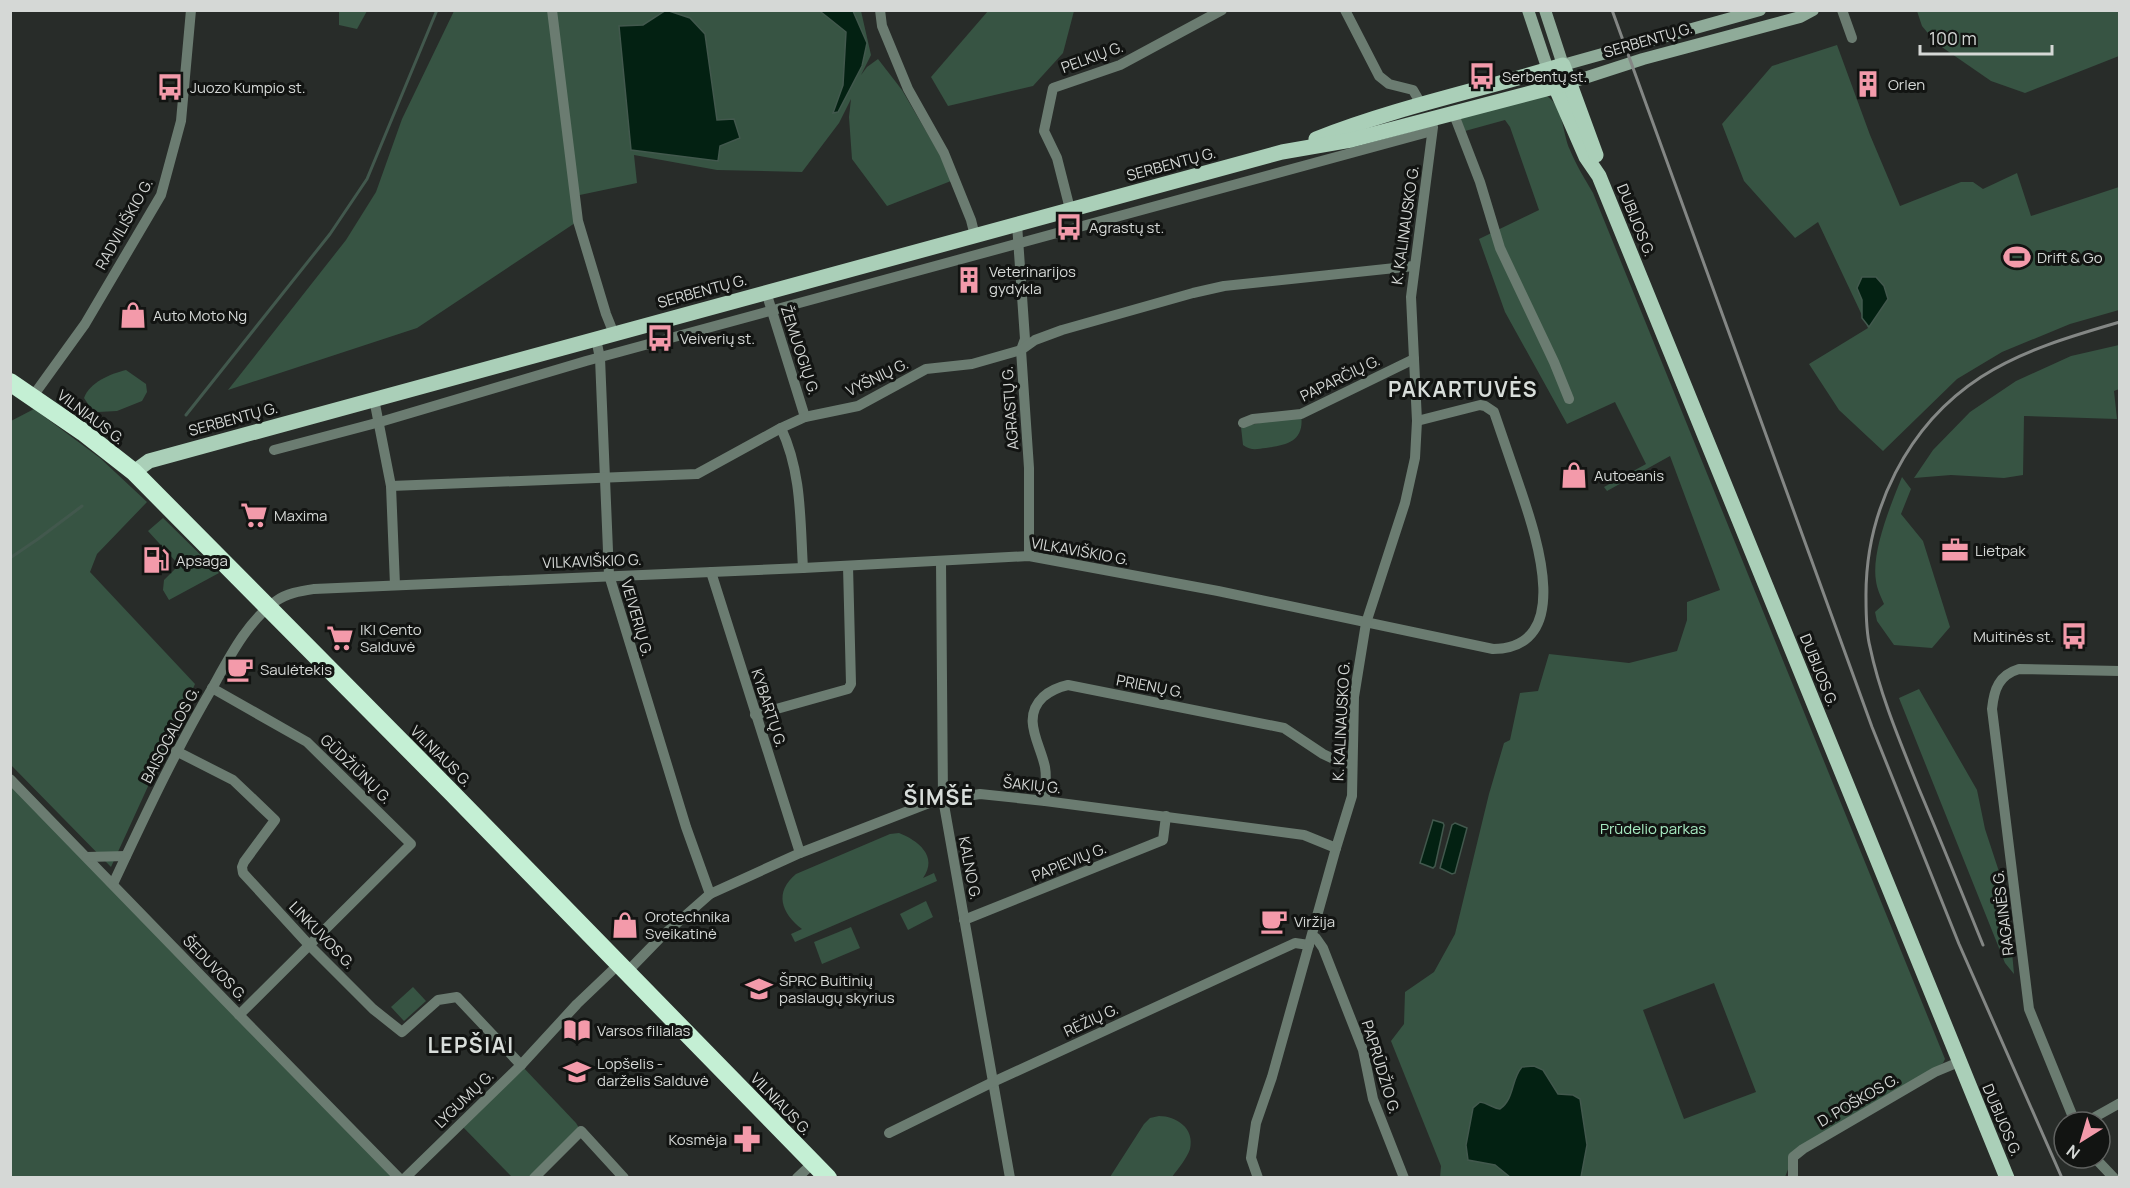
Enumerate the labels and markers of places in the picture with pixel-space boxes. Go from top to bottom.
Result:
bus stop icon: Serbentų st. [1467,61,1497,91]
place label: Serbentų st. [1502,66,1587,87]
building icon: Orlen [1853,69,1883,99]
bus stop icon: Juozo Kumpio st. [155,72,185,102]
place label: Orlen [1888,74,1925,95]
place label: Juozo Kumpio st. [190,77,306,98]
bus stop icon: Agrastų st. [1054,212,1084,242]
place label: Agrastų st. [1089,217,1164,238]
sports icon: Drift & Go [2002,242,2032,272]
place label: Drift & Go [2037,247,2103,268]
place label: Veterinarijos gydykla [989,261,1076,299]
building icon: Veterinarijos gydykla [954,265,984,295]
shop icon: Auto Moto Ng [118,300,148,330]
place label: Auto Moto Ng [153,305,247,326]
bus stop icon: Veiverių st. [645,323,675,353]
place label: Veiverių st. [680,328,755,349]
shop icon: Autoeanis [1559,460,1589,490]
place label: Autoeanis [1594,465,1664,486]
supermarket icon: Maxima [239,500,269,530]
place label: Maxima [274,505,327,526]
office icon: Lietpak [1940,535,1970,565]
place label: Lietpak [1975,540,2026,561]
fuel station icon: Apsaga [141,545,171,575]
place label: Apsaga [176,550,228,571]
place label: IKI Cento Salduvė [360,619,422,657]
bus stop icon: Muitinės st. [2059,621,2089,651]
supermarket icon: IKI Cento Salduvė [325,623,355,653]
place label: Muitinės st. [1973,626,2054,647]
cafe icon: Saulėtekis [225,654,255,684]
place label: Saulėtekis [260,659,332,680]
place label: Orotechnika Sveikatinė [645,906,730,944]
cafe icon: Viržija [1259,906,1289,936]
shop icon: Orotechnika Sveikatinė [610,910,640,940]
place label: Viržija [1294,911,1335,932]
place label: ŠPRC Buitinių paslaugų skyrius [779,970,895,1008]
school or university icon: ŠPRC Buitinių paslaugų skyrius [744,974,774,1004]
library icon: Varsos filialas [562,1015,592,1045]
place label: Varsos filialas [597,1020,691,1041]
place label: Lopšelis - darželis Salduvė [597,1053,709,1091]
school or university icon: Lopšelis - darželis Salduvė [562,1057,592,1087]
pharmacy icon: Kosmėja [732,1124,762,1154]
place label: Kosmėja [668,1129,727,1150]

